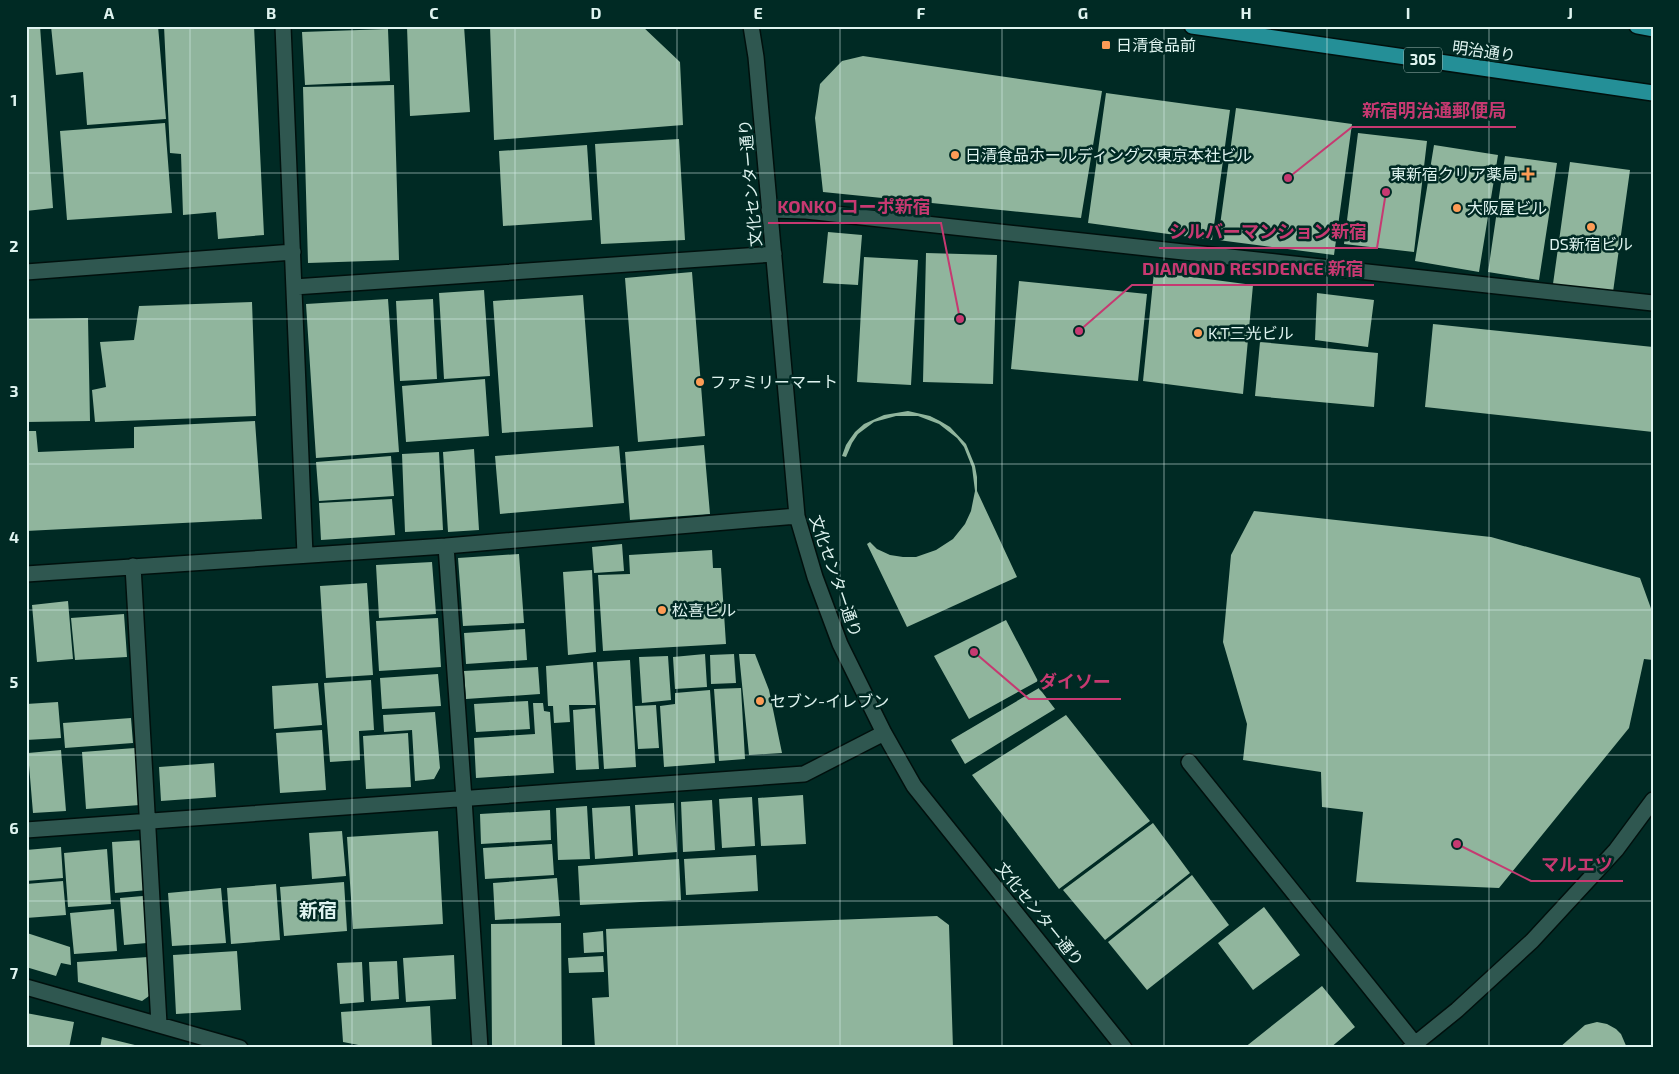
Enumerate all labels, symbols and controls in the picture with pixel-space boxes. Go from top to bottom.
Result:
text: A [104,3,115,22]
text: B [266,3,276,22]
text: C [429,3,439,22]
text: D [591,3,602,22]
text: E [753,3,763,22]
text: F [917,3,926,22]
text: G [1078,3,1088,22]
text: H [1240,3,1252,22]
text: I [1406,3,1410,22]
text: J [1567,3,1573,22]
place label: 日清食品前 [1116,35,1196,54]
street label: 明治通り [1451,37,1517,64]
marker: 日清食品前 [1100,39,1112,51]
road number: 305 [1404,48,1442,72]
text: 1 [11,90,17,109]
callout: 新宿明治通郵便局 [1352,94,1516,127]
text: 新宿明治通郵便局 [1362,99,1506,121]
street label: 文化センター通り [734,118,765,248]
place label: 日清食品ホールディングス東京本社ビル [965,145,1252,164]
marker: 日清食品ホールディングス東京本社ビル [949,149,961,161]
place label: 東新宿クリア薬局 [1390,164,1518,183]
marker: 東新宿クリア薬局 [1522,168,1534,180]
callout: KONKO コーポ新宿 [768,190,941,223]
text: KONKO コーポ新宿 [777,195,931,217]
place label: 大阪屋ビル [1467,198,1547,217]
marker: 大阪屋ビル [1451,202,1463,214]
callout: シルバーマンション新宿 [1159,215,1377,248]
text: シルバーマンション新宿 [1169,220,1367,242]
marker: DS新宿ビル [1585,221,1597,233]
place label: DS新宿ビル [1549,234,1633,253]
text: 2 [9,236,19,255]
callout: DIAMOND RESIDENCE 新宿 [1132,252,1374,285]
text: DIAMOND RESIDENCE 新宿 [1142,257,1364,279]
place label: K.T三光ビル [1208,323,1294,342]
marker: K.T三光ビル [1192,327,1204,339]
place label: ファミリーマート [710,372,838,391]
marker: ファミリーマート [694,376,706,388]
text: 3 [9,381,19,400]
street label: 文化センター通り [807,512,866,639]
text: 4 [9,527,19,546]
place label: 松喜ビル [672,600,736,619]
marker: 松喜ビル [656,604,668,616]
callout: ダイソー [1029,666,1121,699]
text: ダイソー [1039,670,1111,692]
text: 5 [10,672,19,691]
place label: セブン-イレブン [770,691,889,710]
marker: セブン-イレブン [754,695,766,707]
text: 6 [9,818,19,837]
callout: マルエツ [1531,848,1623,881]
text: マルエツ [1541,853,1613,875]
street label: 文化センター通り [993,858,1088,969]
district label: 新宿 [299,898,337,921]
text: 7 [10,963,19,982]

